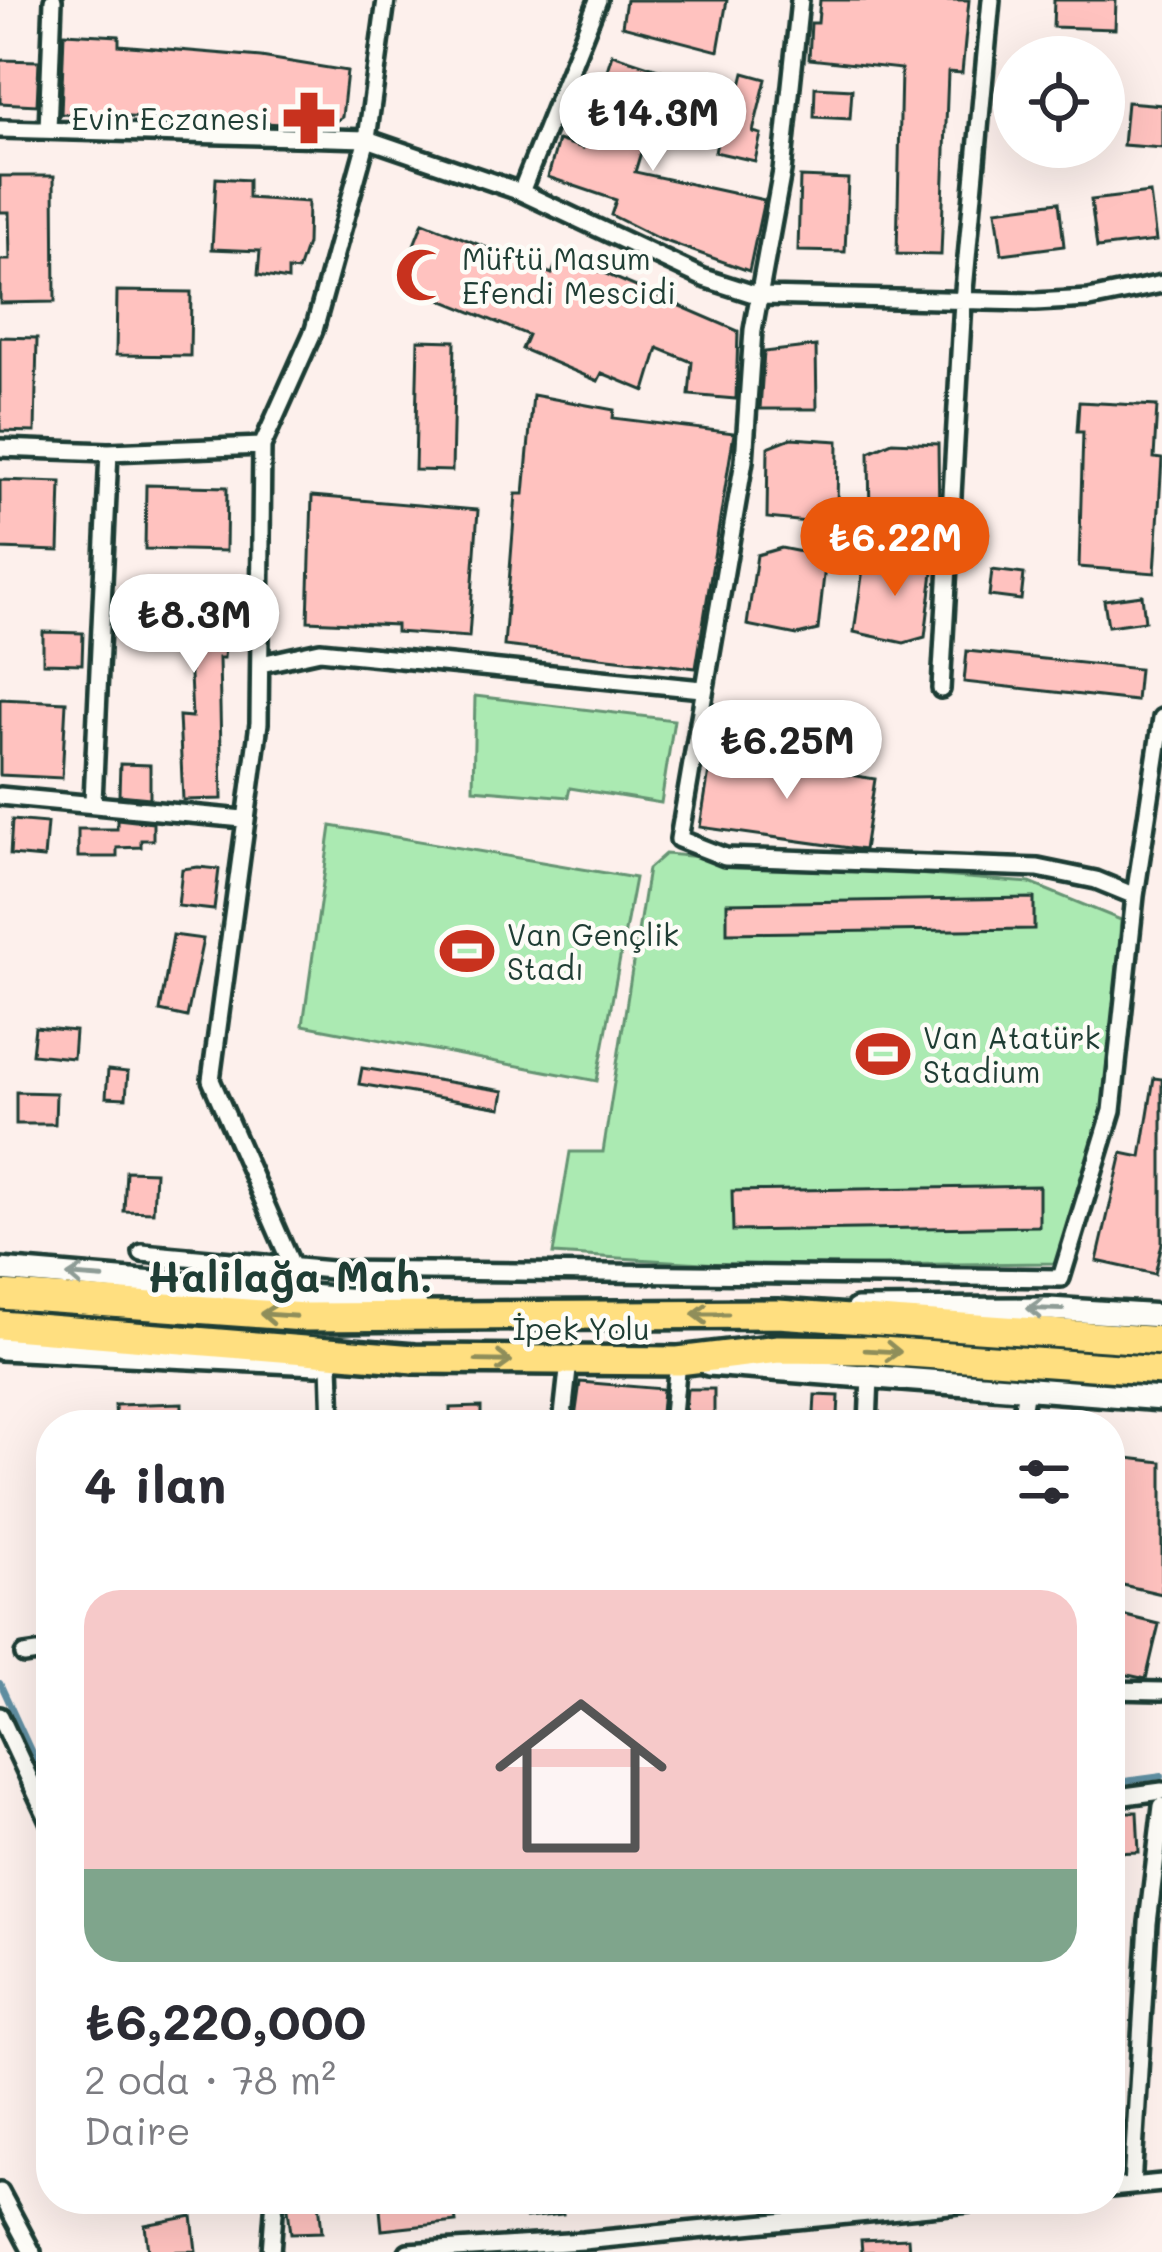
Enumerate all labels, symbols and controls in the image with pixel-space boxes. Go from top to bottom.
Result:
map controls [993,36,1125,168]
button: locate [993,36,1125,168]
pin: ₺14.3M [555,72,751,174]
text: ₺14.3M [586,85,720,136]
pharmacy icon: Evin Eczanesi [280,89,338,147]
place label: Evin Eczanesi [71,98,269,138]
place label: Müftü Masum Efendi Mescidi [462,238,676,312]
mosque icon: Müftü Masum Efendi Mescidi [393,246,451,304]
pin: ₺6.22M [797,497,993,599]
text: ₺6.22M [827,510,963,561]
pin: ₺8.3M [110,574,278,676]
text: ₺8.3M [136,587,252,638]
pin: ₺6.25M [689,700,885,802]
text: ₺6.25M [719,713,855,764]
place label: Van Gençlik Stadı [507,914,679,988]
sports icon: Van Gençlik Stadı [438,922,496,980]
place label: Van Atatürk Stadium [923,1017,1100,1091]
sports icon: Van Atatürk Stadium [854,1025,912,1083]
district label: Halilağa Mah. [147,1248,433,1303]
one-way arrow [66,1265,105,1288]
one-way arrow [1026,1297,1065,1320]
one-way arrow [259,1303,298,1326]
one-way arrow [691,1303,730,1325]
street label: İpek Yolu [512,1308,650,1348]
one-way arrow [863,1340,902,1363]
one-way arrow [474,1349,513,1372]
text: 4 ilan [84,1449,226,1516]
icon: filters [1011,1449,1077,1515]
icon: home [473,1668,689,1884]
text: ₺6,220,000 [84,1986,366,2053]
text: 2 oda · 78 m² [84,2053,336,2104]
text: Daire [84,2104,191,2155]

